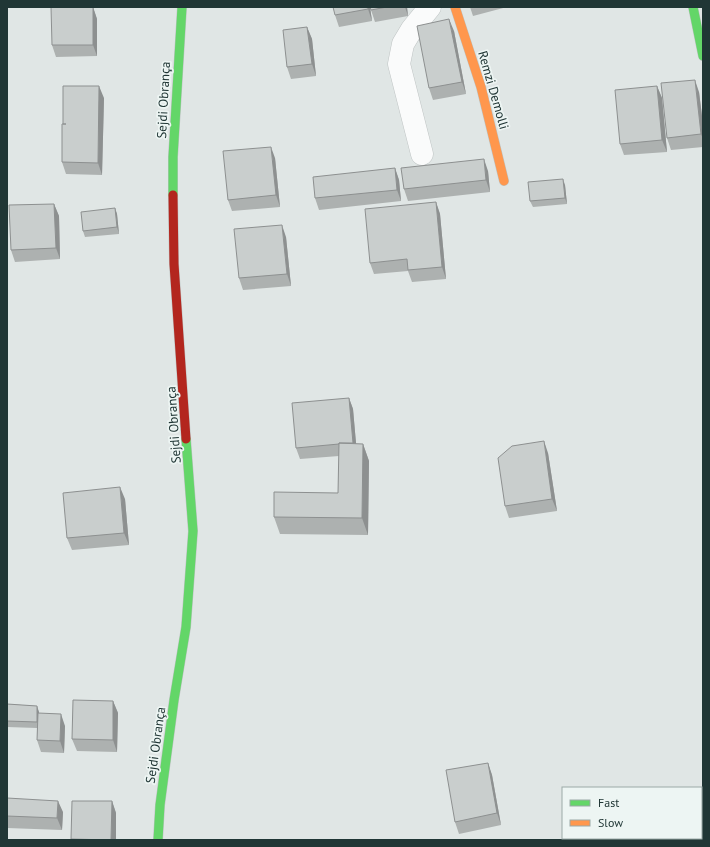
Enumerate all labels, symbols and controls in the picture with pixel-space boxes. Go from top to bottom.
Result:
street label: Remzi Demolli [474,49,513,131]
street label: Sejdi Obrança [153,61,174,139]
street label: Sejdi Obrança [162,386,185,464]
street label: Sejdi Obrança [142,706,169,784]
legend [562,787,702,839]
text: Fast [598,795,619,810]
text: Slow [598,815,623,830]

